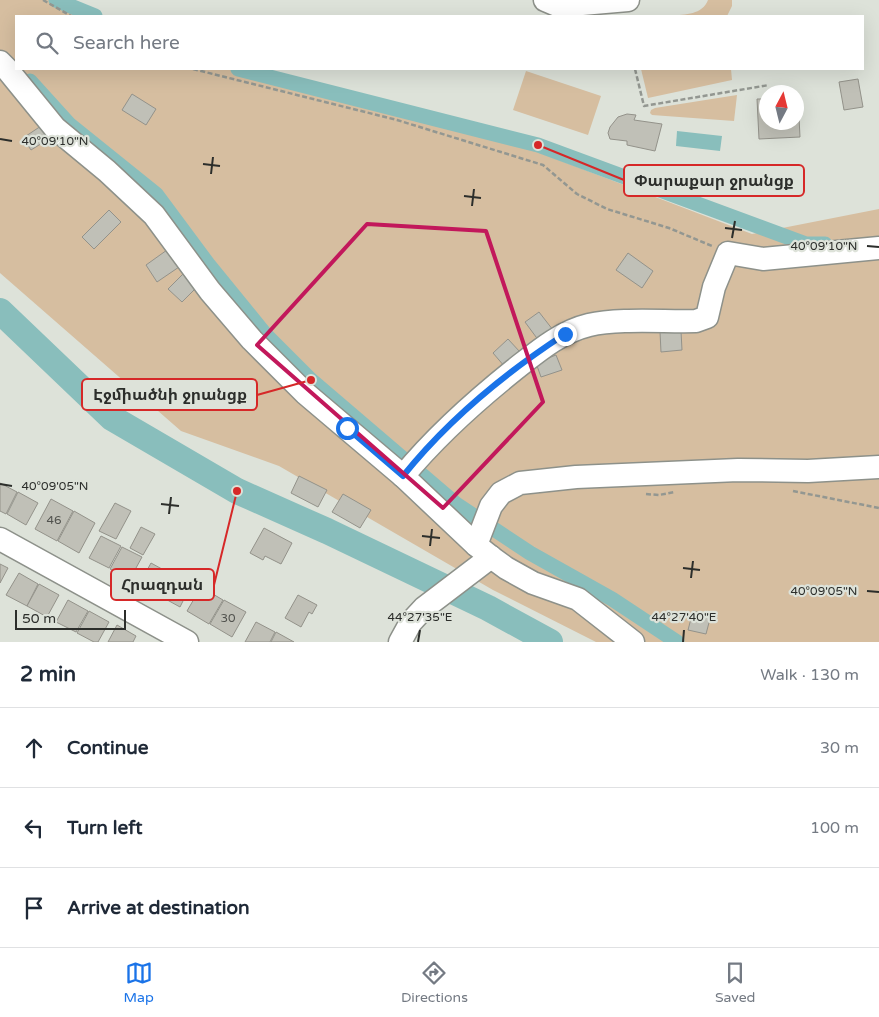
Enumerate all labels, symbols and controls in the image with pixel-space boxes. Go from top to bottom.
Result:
search box [15,15,864,70]
icon: search [33,29,61,57]
text: Search here [73,32,180,54]
north arrow [759,85,804,130]
text: 40°09'10"N [22,134,89,148]
callout: Փարաքար ջրանցք [624,165,804,196]
text: Փարաքար ջրանցք [634,171,794,191]
text: 40°09'10"N [791,239,858,253]
route end [554,323,577,346]
callout: Էջմիածնի ջրանցք [82,379,257,410]
text: Էջմիածնի ջրանցք [93,385,247,405]
route start [336,417,359,440]
text: 40°09'05"N [22,479,89,493]
house number: 46 [46,513,62,527]
callout: Հրազդան [111,569,214,600]
text: Հրազդան [121,575,203,595]
text: 40°09'05"N [791,584,858,598]
scale bar [15,607,126,630]
text: 50 m [22,610,56,627]
text: 44°27'35"E [387,610,453,624]
text: 44°27'40"E [651,610,717,624]
house number: 30 [220,611,236,625]
text: 2 min [20,662,76,687]
text: Walk · 130 m [760,665,859,685]
icon: ahead [20,734,48,762]
text: Continue [67,737,149,759]
text: 30 m [820,738,859,758]
icon: left [20,814,48,842]
text: Turn left [67,817,143,839]
text: 100 m [810,818,859,838]
icon: arrive [20,894,48,922]
text: Arrive at destination [67,897,250,919]
tab: Map [124,959,154,1006]
tab: Directions [401,959,468,1006]
tab: Saved [715,959,755,1006]

